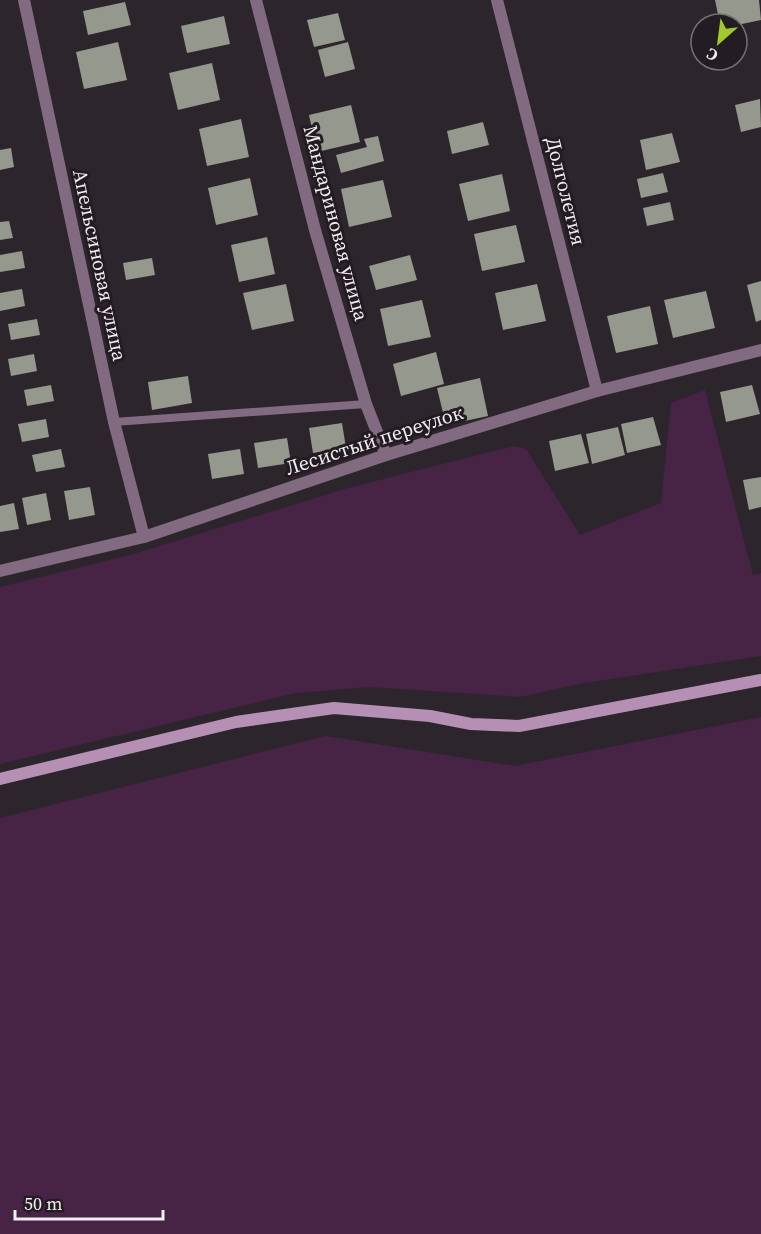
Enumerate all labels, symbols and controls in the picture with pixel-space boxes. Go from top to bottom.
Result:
north arrow [689,12,749,72]
text: С [702,43,722,67]
street label: Мандариновая улица [296,122,376,325]
street label: Долголетия [539,134,593,248]
street label: Апельсиновая улица [66,167,134,364]
street label: Лесистый переулок [281,398,467,482]
scale bar [15,1183,164,1221]
text: 50 m [24,1191,62,1216]

